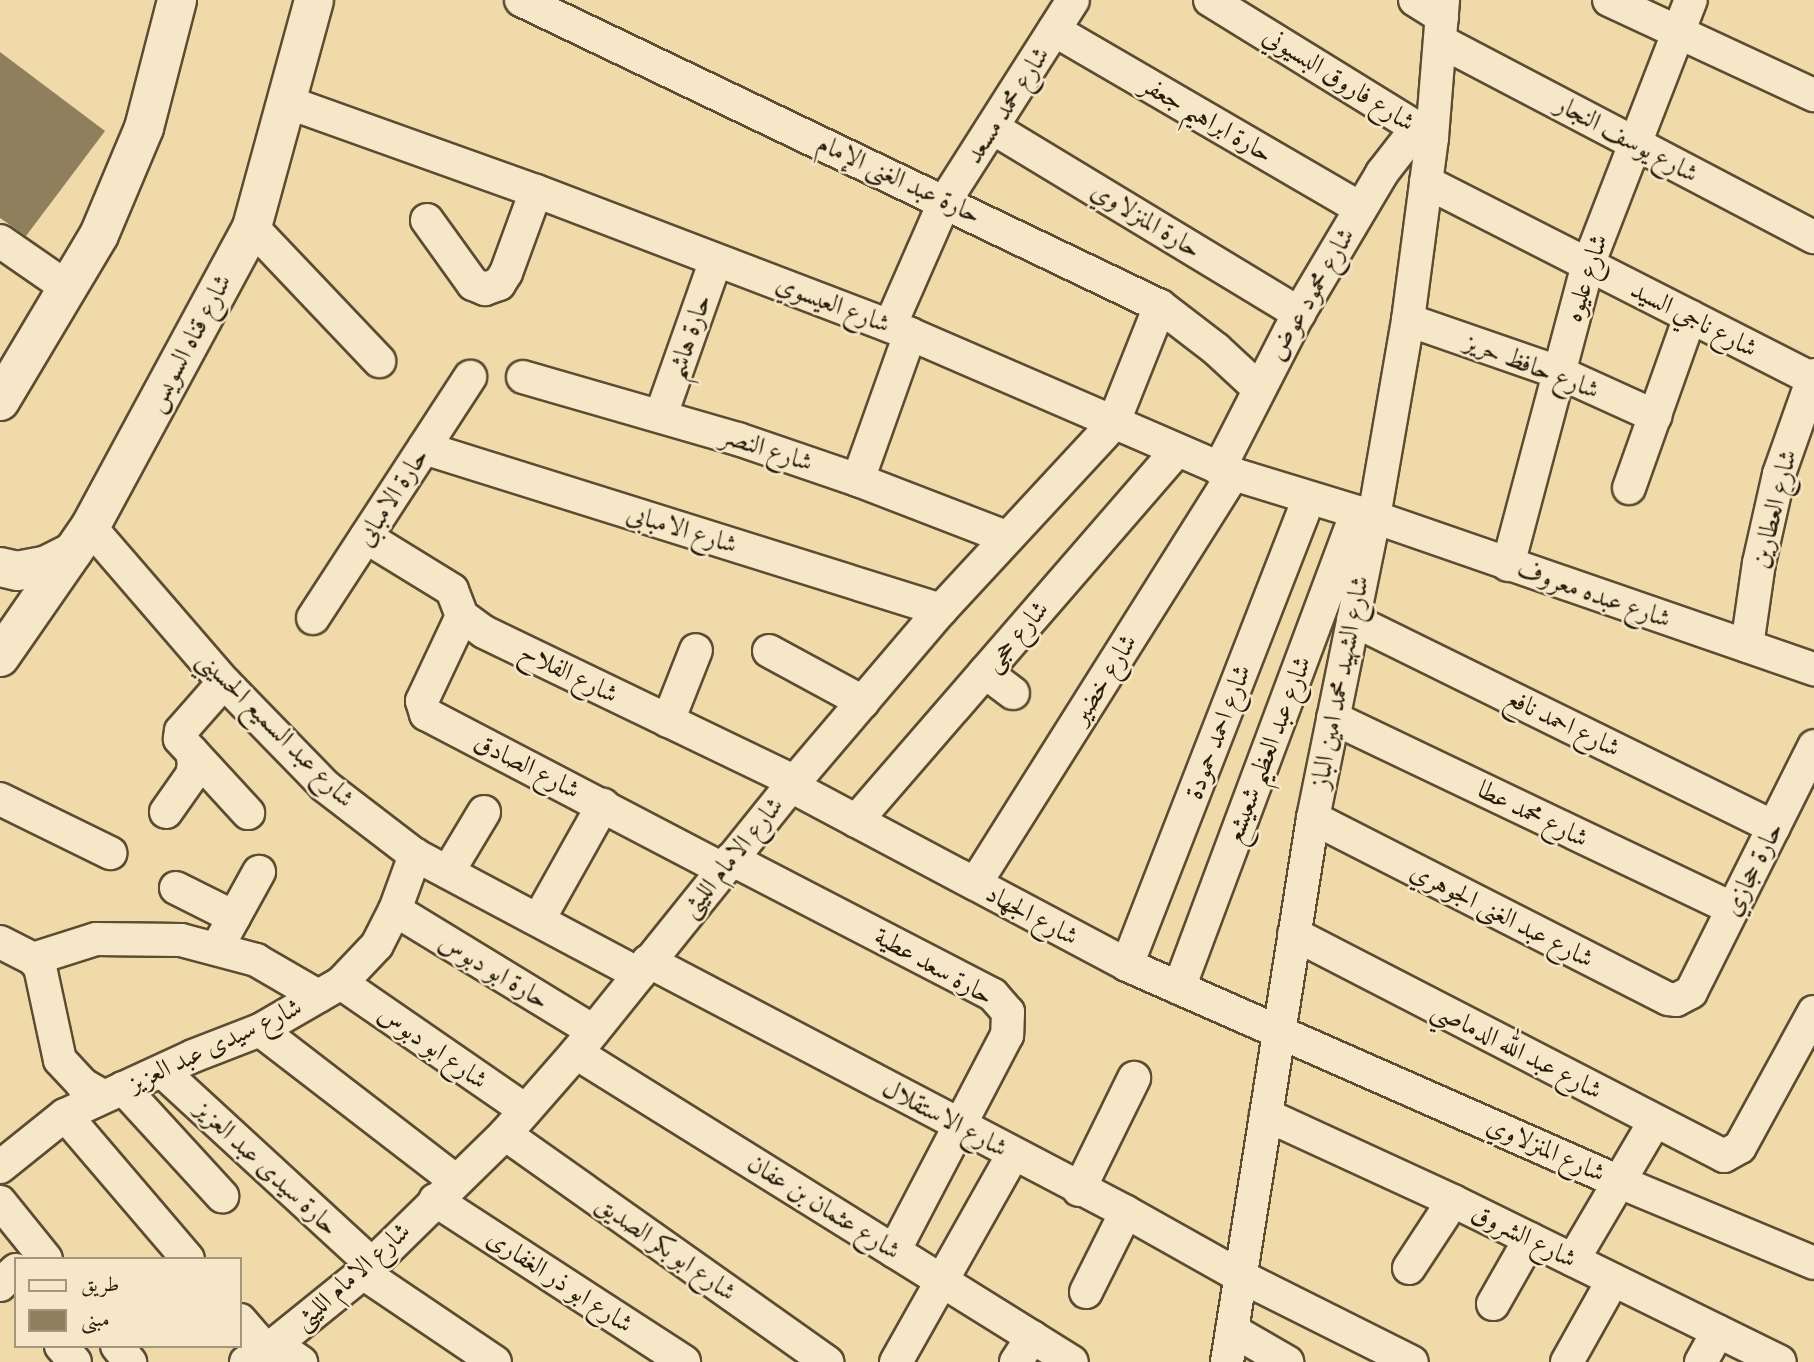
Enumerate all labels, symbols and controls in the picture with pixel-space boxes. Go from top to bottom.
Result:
street label: شارع فاروق البسيوني [1257,20,1421,138]
street label: شارع محمد مسعد [958,41,1056,169]
street label: حارة ابراهيم جعفر [1135,69,1279,169]
street label: شارع يوسف النجار [1550,88,1704,190]
street label: حارة عبد الغنى الإمام [812,127,986,231]
street label: حارة المنزلاوي [1085,175,1207,265]
street label: شارع محمود عوض [1260,222,1362,366]
street label: شارع عليوه [1557,230,1615,326]
street label: شارع العيسوي [771,268,895,340]
street label: شارع قناه السويس [140,269,238,417]
street label: شارع ناجي السيد [1625,274,1763,364]
street label: حارة هاشم [660,290,718,384]
street label: شارع حافظ حريز [1460,326,1604,406]
street label: شارع النصر [717,420,817,478]
street label: حارة الامبابى [349,442,435,552]
street label: شارع العطارين [1744,446,1804,572]
street label: شارع الامبابى [623,497,741,561]
street label: شارع عبده معروف [1513,553,1675,635]
street label: شارع الشهيد محمد امين الباز [1304,573,1376,791]
street label: شارع حجى [977,594,1055,678]
street label: شارع خضير [1064,628,1144,730]
street label: شارع الفلاح [515,636,623,710]
street label: شارع عبد السميع الحسيني [191,644,361,814]
street label: شارع عبد العظيم شعيشع [1218,652,1318,848]
street label: شارع احمد حمودة [1178,660,1258,804]
street label: شارع احمد نافع [1501,682,1625,764]
street label: شارع الصادق [469,726,585,806]
street label: شارع محمد عطا [1473,774,1593,854]
street label: شارع الامام الليثى [674,790,790,924]
street label: حارة حجازي [1716,817,1790,921]
street label: شارع عبد الغنى الجوهري [1405,855,1599,975]
street label: شارع الجهاد [980,878,1084,952]
street label: حارة سعد عطية [869,920,999,1012]
street label: حارة ابو دبوس [433,926,555,1016]
street label: شارع سيدى عبد العزيز [123,991,307,1099]
street label: شارع عبد الله الدماصي [1426,994,1608,1106]
street label: شارع ابو دبوس [372,998,494,1096]
street label: شارع الاستقلال [877,1072,1013,1164]
street label: حارة سيدى عبد العزيز [189,1094,345,1242]
street label: شارع المنزلاوي [1482,1109,1610,1189]
street label: شارع عثمان بن عفان [742,1147,906,1267]
street label: شارع ابو بكر الصديق [590,1188,742,1308]
street label: شارع الشروق [1466,1197,1582,1275]
street label: شارع الامام الليثى [287,1215,417,1337]
street label: شارع ابو ذر الغفارى [481,1222,639,1340]
legend [14,1257,242,1348]
text: طريق [81,1270,119,1298]
text: مبنى [81,1305,110,1333]

